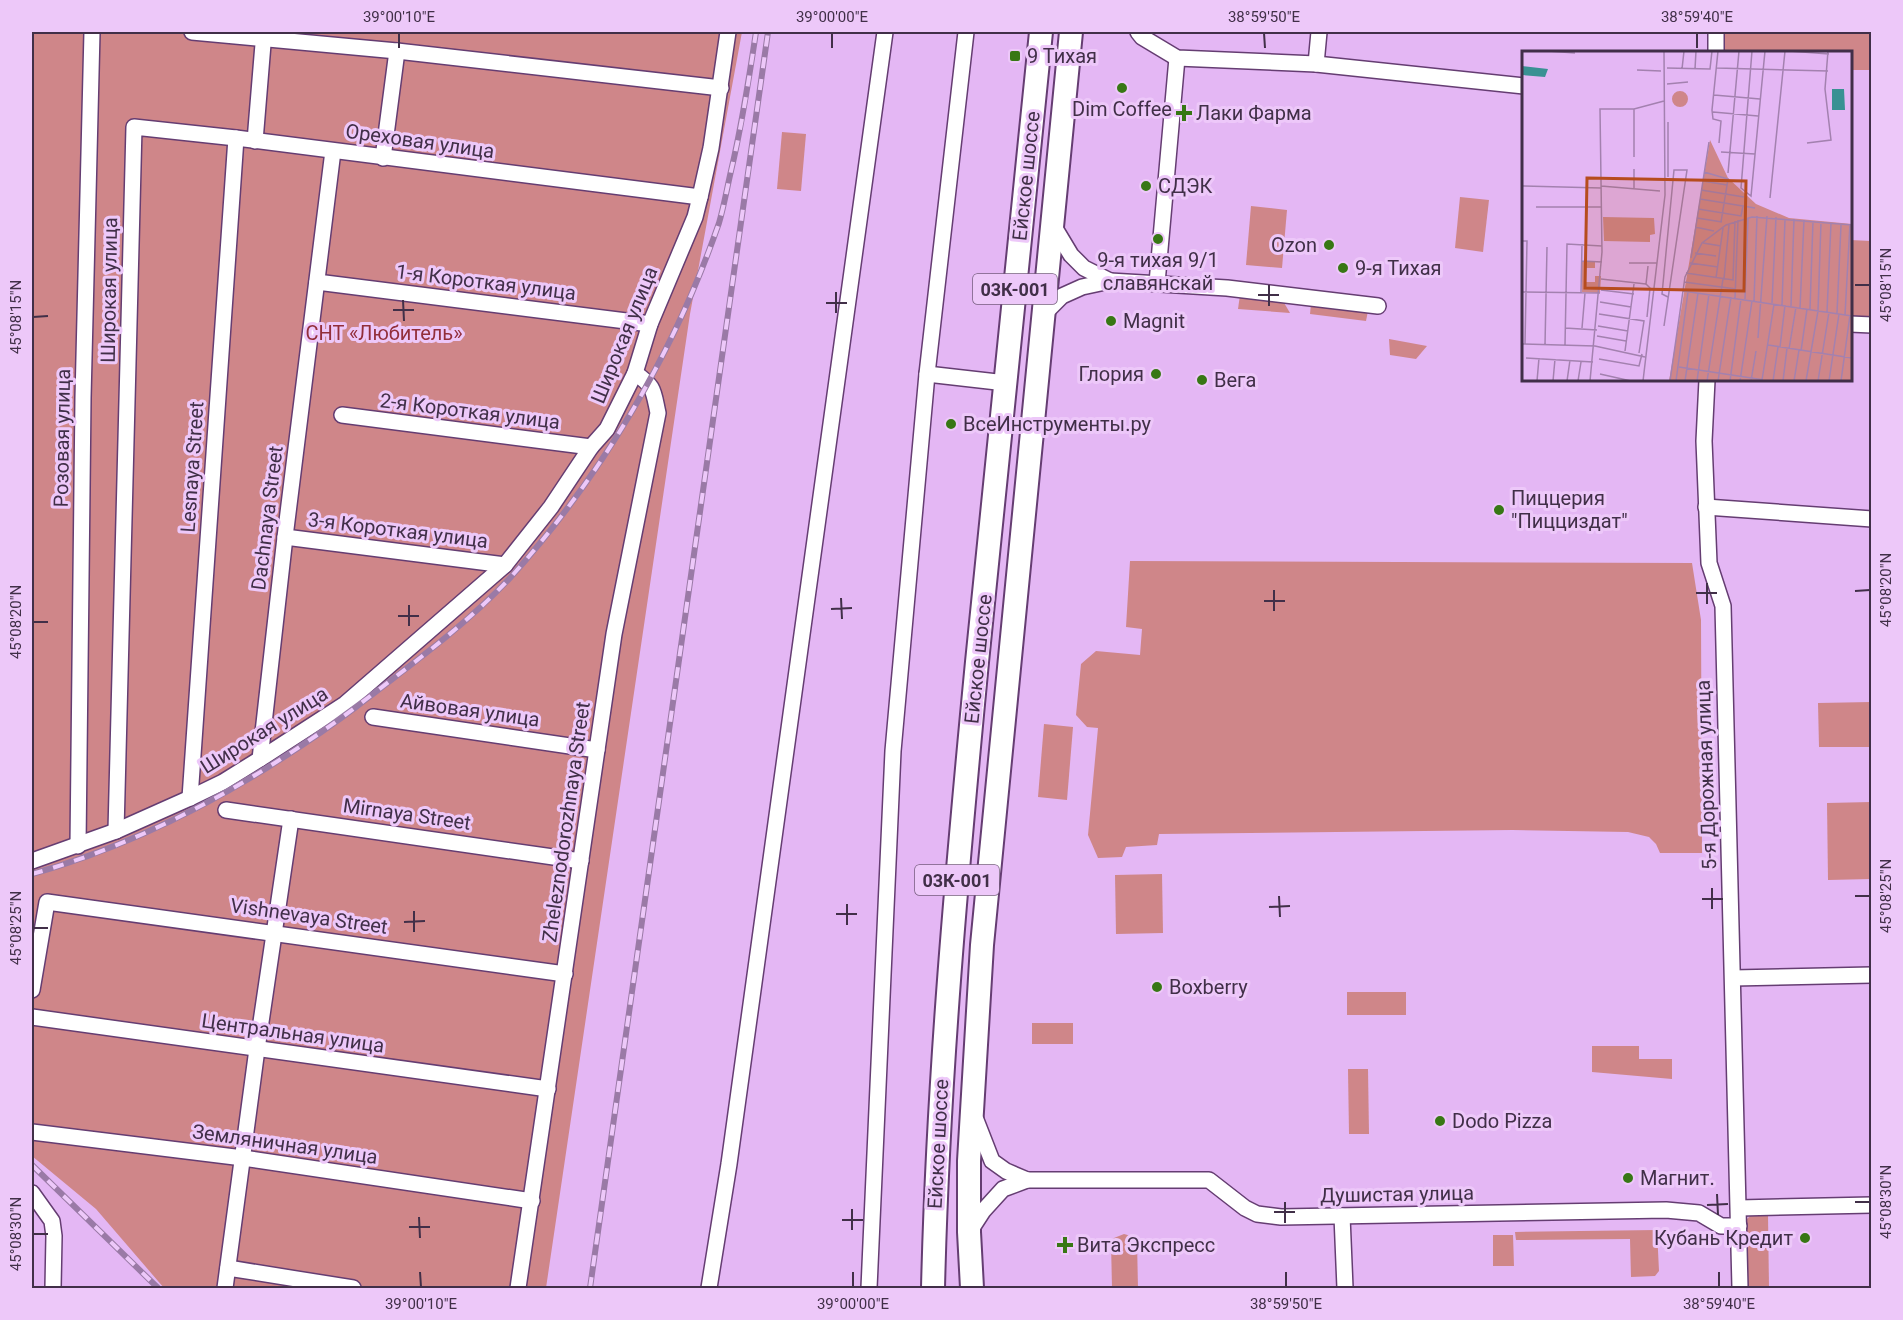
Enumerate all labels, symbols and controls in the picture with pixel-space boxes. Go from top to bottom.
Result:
text: 39°00'10"E [363,8,436,26]
text: 39°00'00"E [796,8,869,26]
text: 38°59'50"E [1228,8,1301,26]
text: 38°59'40"E [1661,8,1734,26]
place label: 9 Тихая [1027,44,1097,68]
marker: 9 Тихая [1008,49,1022,63]
inset map [1522,51,1852,381]
marker: Dim Coffee [1115,81,1129,95]
place label: Dim Coffee [1072,97,1172,121]
place label: Лаки Фарма [1196,101,1312,125]
marker: Лаки Фарма [1177,106,1191,120]
street label: Ейское шоссе [1007,110,1045,242]
street label: Ореховая улица [344,119,496,163]
place label: СДЭК [1158,174,1213,198]
marker: СДЭК [1139,179,1153,193]
street label: Широкая улица [96,217,122,363]
marker: 9-я тихая 9/1 славянскай [1151,232,1165,246]
place label: Ozon [1271,233,1317,257]
marker: Ozon [1322,238,1336,252]
place label: 9-я тихая 9/1 славянскай [1097,248,1219,295]
text: 45°08'15"N [1877,248,1895,322]
place label: 9-я Тихая [1355,256,1442,280]
street label: 1-я Короткая улица [395,259,577,305]
marker: 9-я Тихая [1336,261,1350,275]
street label: Широкая улица [586,263,662,407]
road number: 03К-001 [973,274,1057,304]
text: 45°08'15"N [7,280,25,354]
place label: Magnit [1123,309,1185,333]
marker: Magnit [1104,314,1118,328]
park label: СНТ «Любитель» [305,321,463,345]
place label: Глория [1079,362,1144,386]
marker: Глория [1149,367,1163,381]
street label: Розовая улица [49,368,75,508]
place label: Вега [1214,368,1256,392]
marker: Вега [1195,373,1209,387]
street label: 2-я Короткая улица [379,388,561,434]
street label: Lesnaya Street [175,401,209,533]
place label: ВсеИнструменты.ру [963,412,1152,436]
marker: ВсеИнструменты.ру [944,417,958,431]
street label: Dachnaya Street [246,444,288,592]
place label: Пиццерия "Пицциздат" [1511,486,1628,533]
marker: Пиццерия "Пицциздат" [1492,503,1506,517]
street label: 3-я Короткая улица [307,507,489,553]
text: 45°08'20"N [1877,553,1895,627]
text: 45°08'20"N [7,585,25,659]
street label: Ейское шоссе [959,593,997,725]
street label: 5-я Дорожная улица [1691,680,1721,870]
street label: Широкая улица [196,681,332,779]
street label: Айвовая улица [399,688,541,732]
street label: Zheleznodorozhnaya Street [537,700,595,944]
street label: Mirnaya Street [342,793,472,835]
text: 45°08'25"N [1877,859,1895,933]
road number: 03К-001 [915,865,999,895]
text: 45°08'25"N [7,891,25,965]
street label: Vishnevaya Street [229,893,389,939]
place label: Boxberry [1169,975,1248,999]
marker: Boxberry [1150,980,1164,994]
street label: Центральная улица [200,1008,386,1058]
street label: Ейское шоссе [923,1078,953,1210]
place label: Dodo Pizza [1452,1109,1552,1133]
marker: Dodo Pizza [1433,1114,1447,1128]
street label: Земляничная улица [191,1119,379,1169]
text: 45°08'30"N [1877,1165,1895,1239]
place label: Магнит. [1640,1166,1715,1190]
marker: Магнит. [1621,1171,1635,1185]
street label: Душистая улица [1320,1181,1474,1207]
text: 45°08'30"N [7,1197,25,1271]
place label: Кубань Кредит [1654,1226,1793,1250]
marker: Кубань Кредит [1798,1231,1812,1245]
place label: Вита Экспресс [1077,1233,1215,1257]
marker: Вита Экспресс [1058,1238,1072,1252]
text: 39°00'10"E [385,1295,458,1313]
text: 39°00'00"E [817,1295,890,1313]
text: 38°59'50"E [1250,1295,1323,1313]
text: 38°59'40"E [1683,1295,1756,1313]

